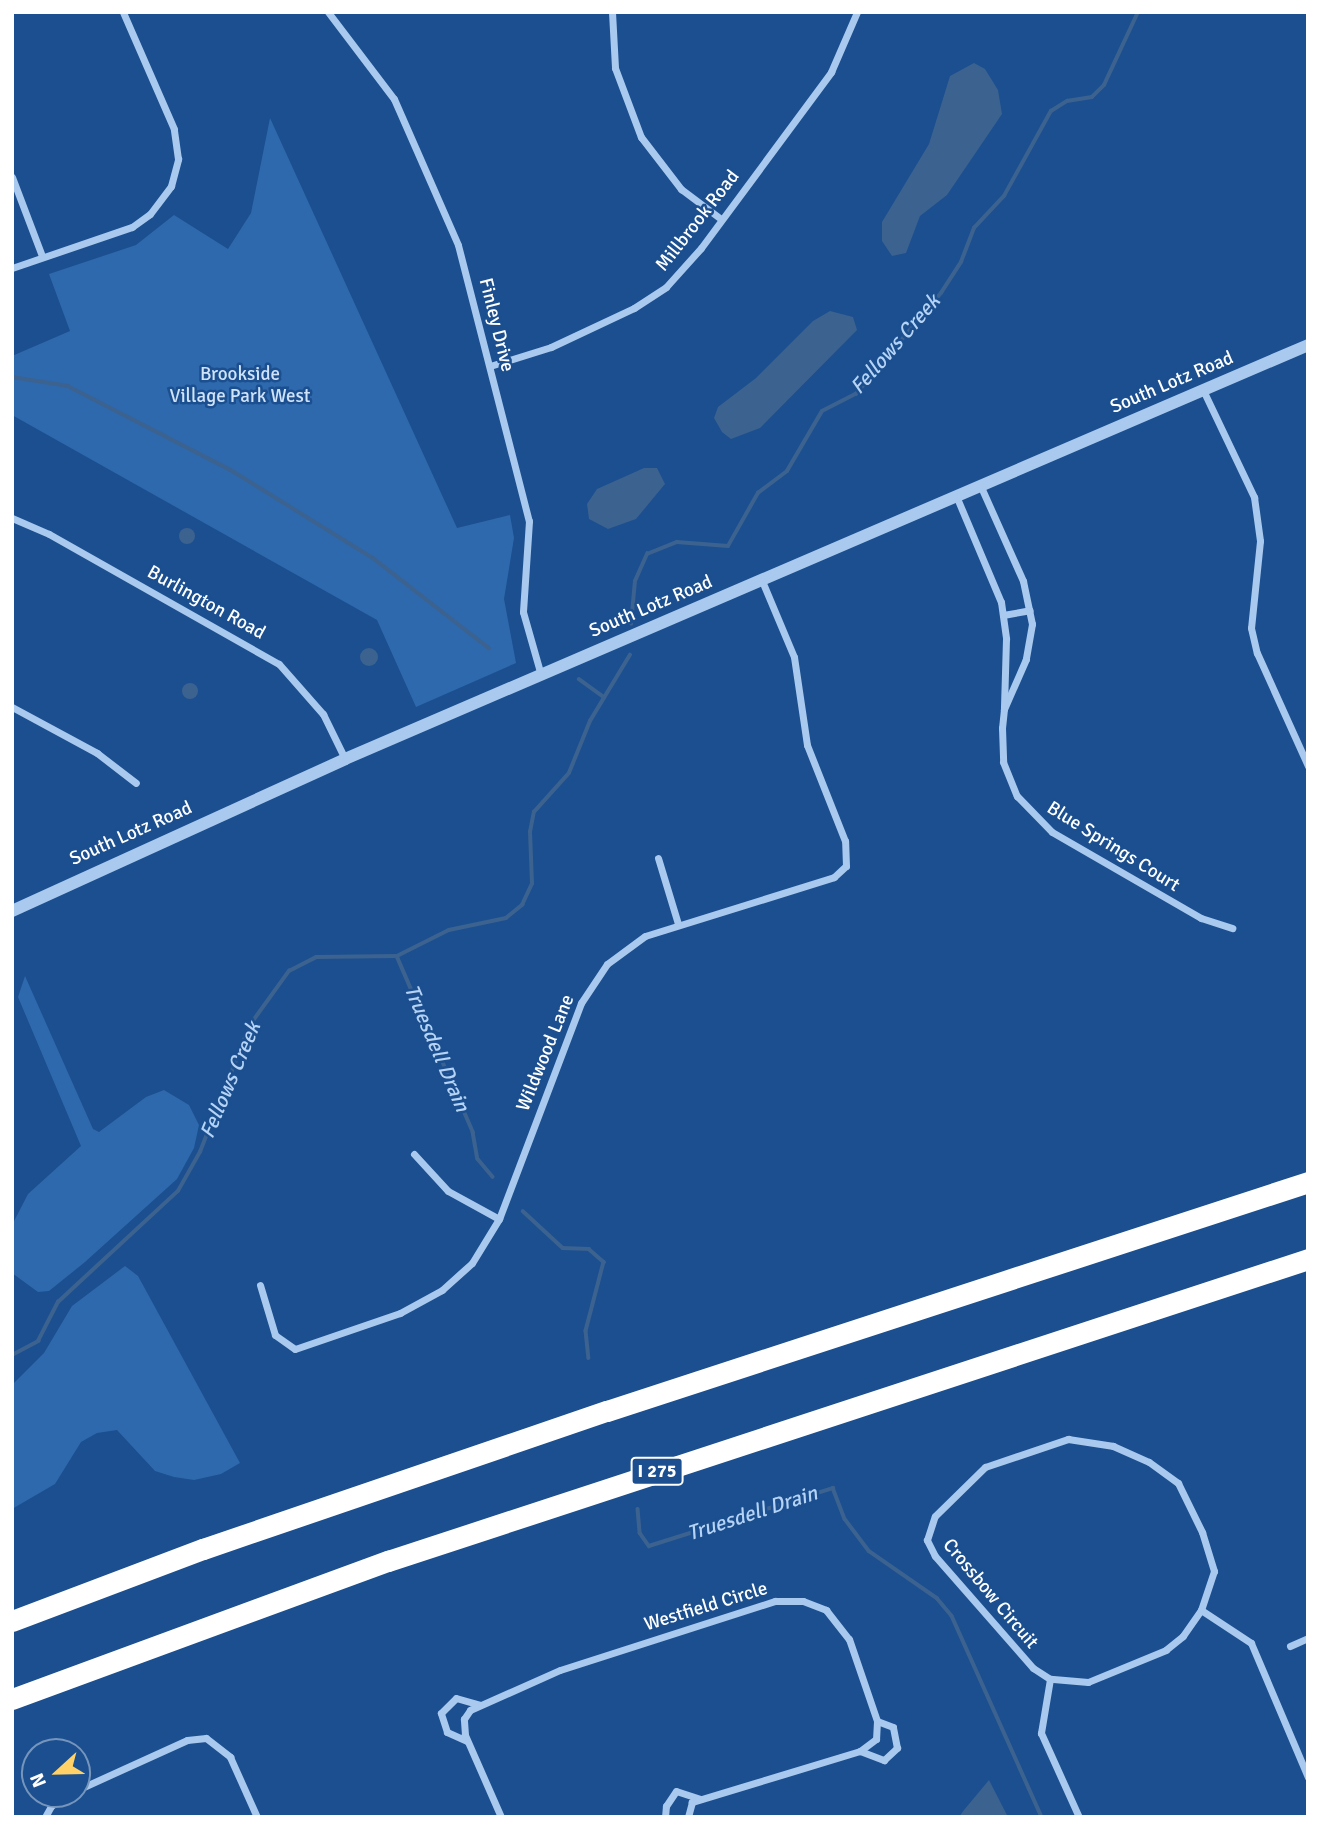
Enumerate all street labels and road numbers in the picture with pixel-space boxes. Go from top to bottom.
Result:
street label: Millbrook Road [651,166,745,276]
street label: Finley Drive [473,276,519,374]
street label: South Lotz Road [1107,347,1237,419]
street label: Burlington Road [143,561,269,645]
street label: South Lotz Road [586,571,716,643]
street label: South Lotz Road [66,797,196,871]
street label: Blue Springs Court [1042,797,1184,897]
street label: Wildwood Lane [512,991,580,1115]
road number: I 275 [629,1456,685,1486]
street label: Crossbow Circuit [937,1534,1043,1654]
street label: Westfield Circle [642,1577,770,1637]

